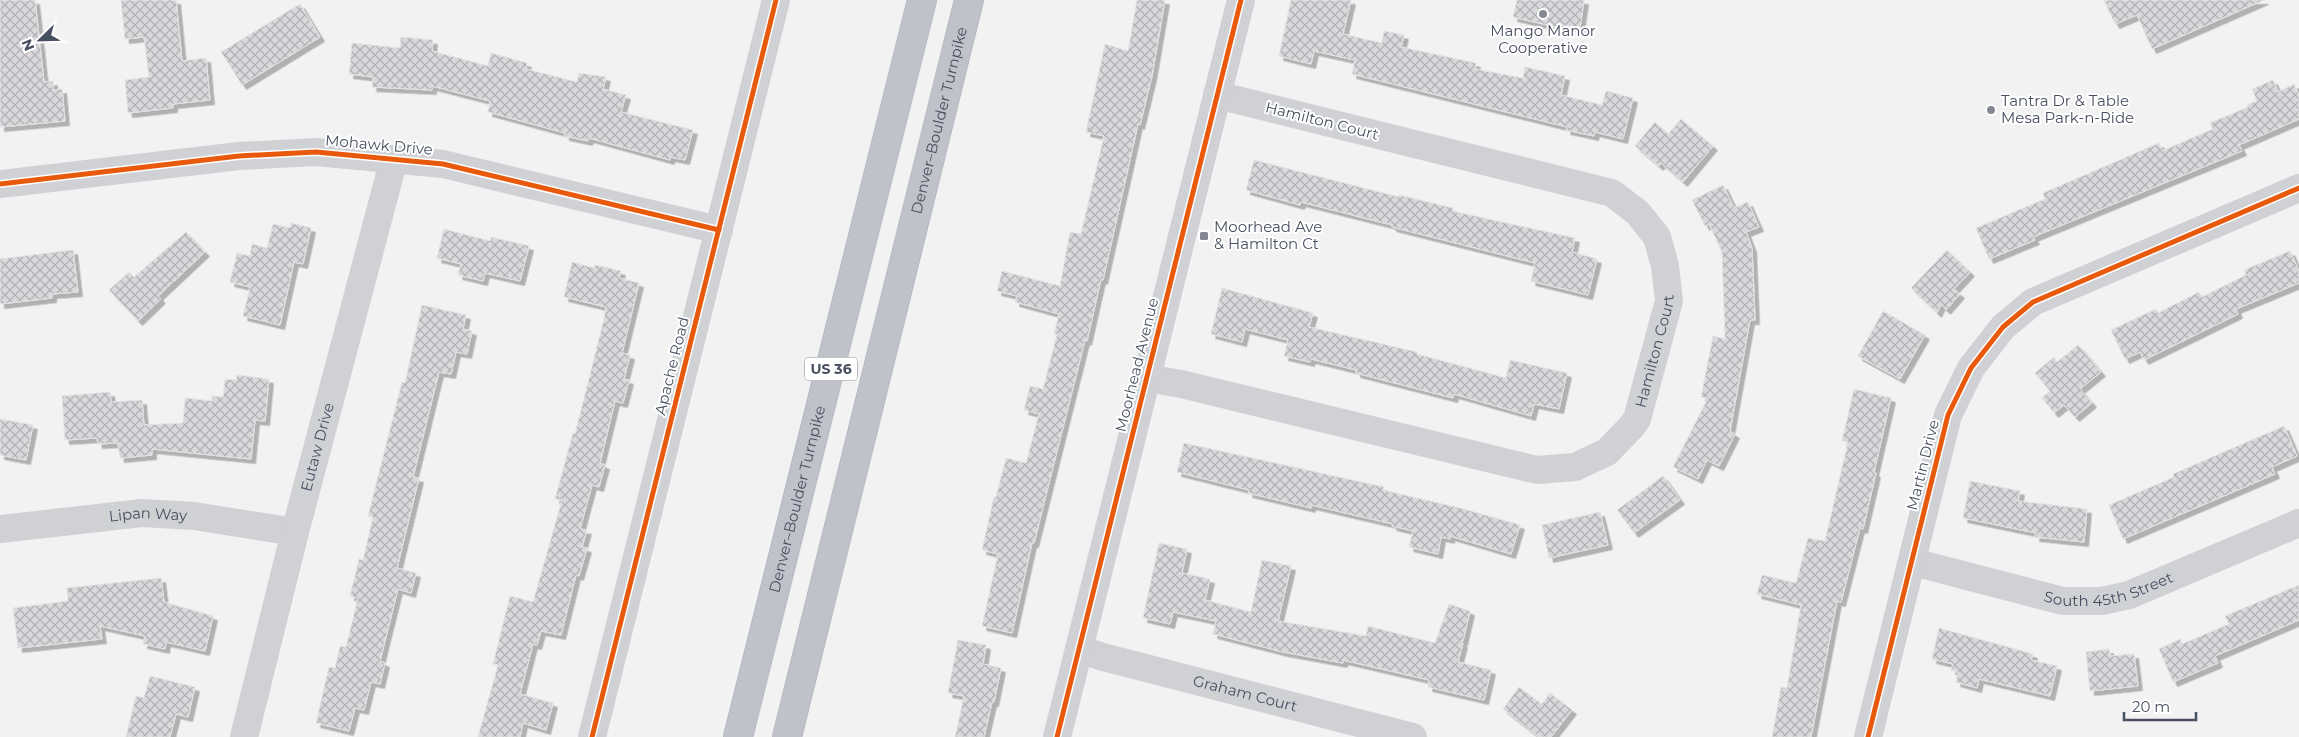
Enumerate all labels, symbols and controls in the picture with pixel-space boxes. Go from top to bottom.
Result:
marker: Mango Manor Cooperative [1537,8,1549,20]
north arrow [15,15,65,65]
place label: Mango Manor Cooperative [1490,21,1596,57]
street label: Denver–Boulder Turnpike [906,25,971,216]
text: N [18,36,39,54]
place label: Tantra Dr & Table Mesa Park-n-Ride [2001,91,2134,127]
street label: Hamilton Court [1263,97,1381,144]
marker: Tantra Dr & Table Mesa Park-n-Ride [1985,104,1997,116]
street label: Mohawk Drive [324,130,434,159]
place label: Moorhead Ave & Hamilton Ct [1214,217,1322,253]
marker: Moorhead Ave & Hamilton Ct [1198,230,1210,242]
street label: Hamilton Court [1630,294,1678,410]
street label: Moorhead Avenue [1111,296,1162,434]
street label: Apache Road [650,315,693,417]
road number: US 36 [805,358,857,380]
street label: Eutaw Drive [296,401,338,493]
street label: Denver–Boulder Turnpike [764,404,829,595]
street label: Martin Drive [1902,418,1943,512]
street label: Lipan Way [108,503,189,526]
street label: South 45th Street [2042,568,2176,610]
street label: Graham Court [1191,671,1299,716]
scale bar [2124,690,2196,722]
text: 20 m [2132,697,2170,716]

